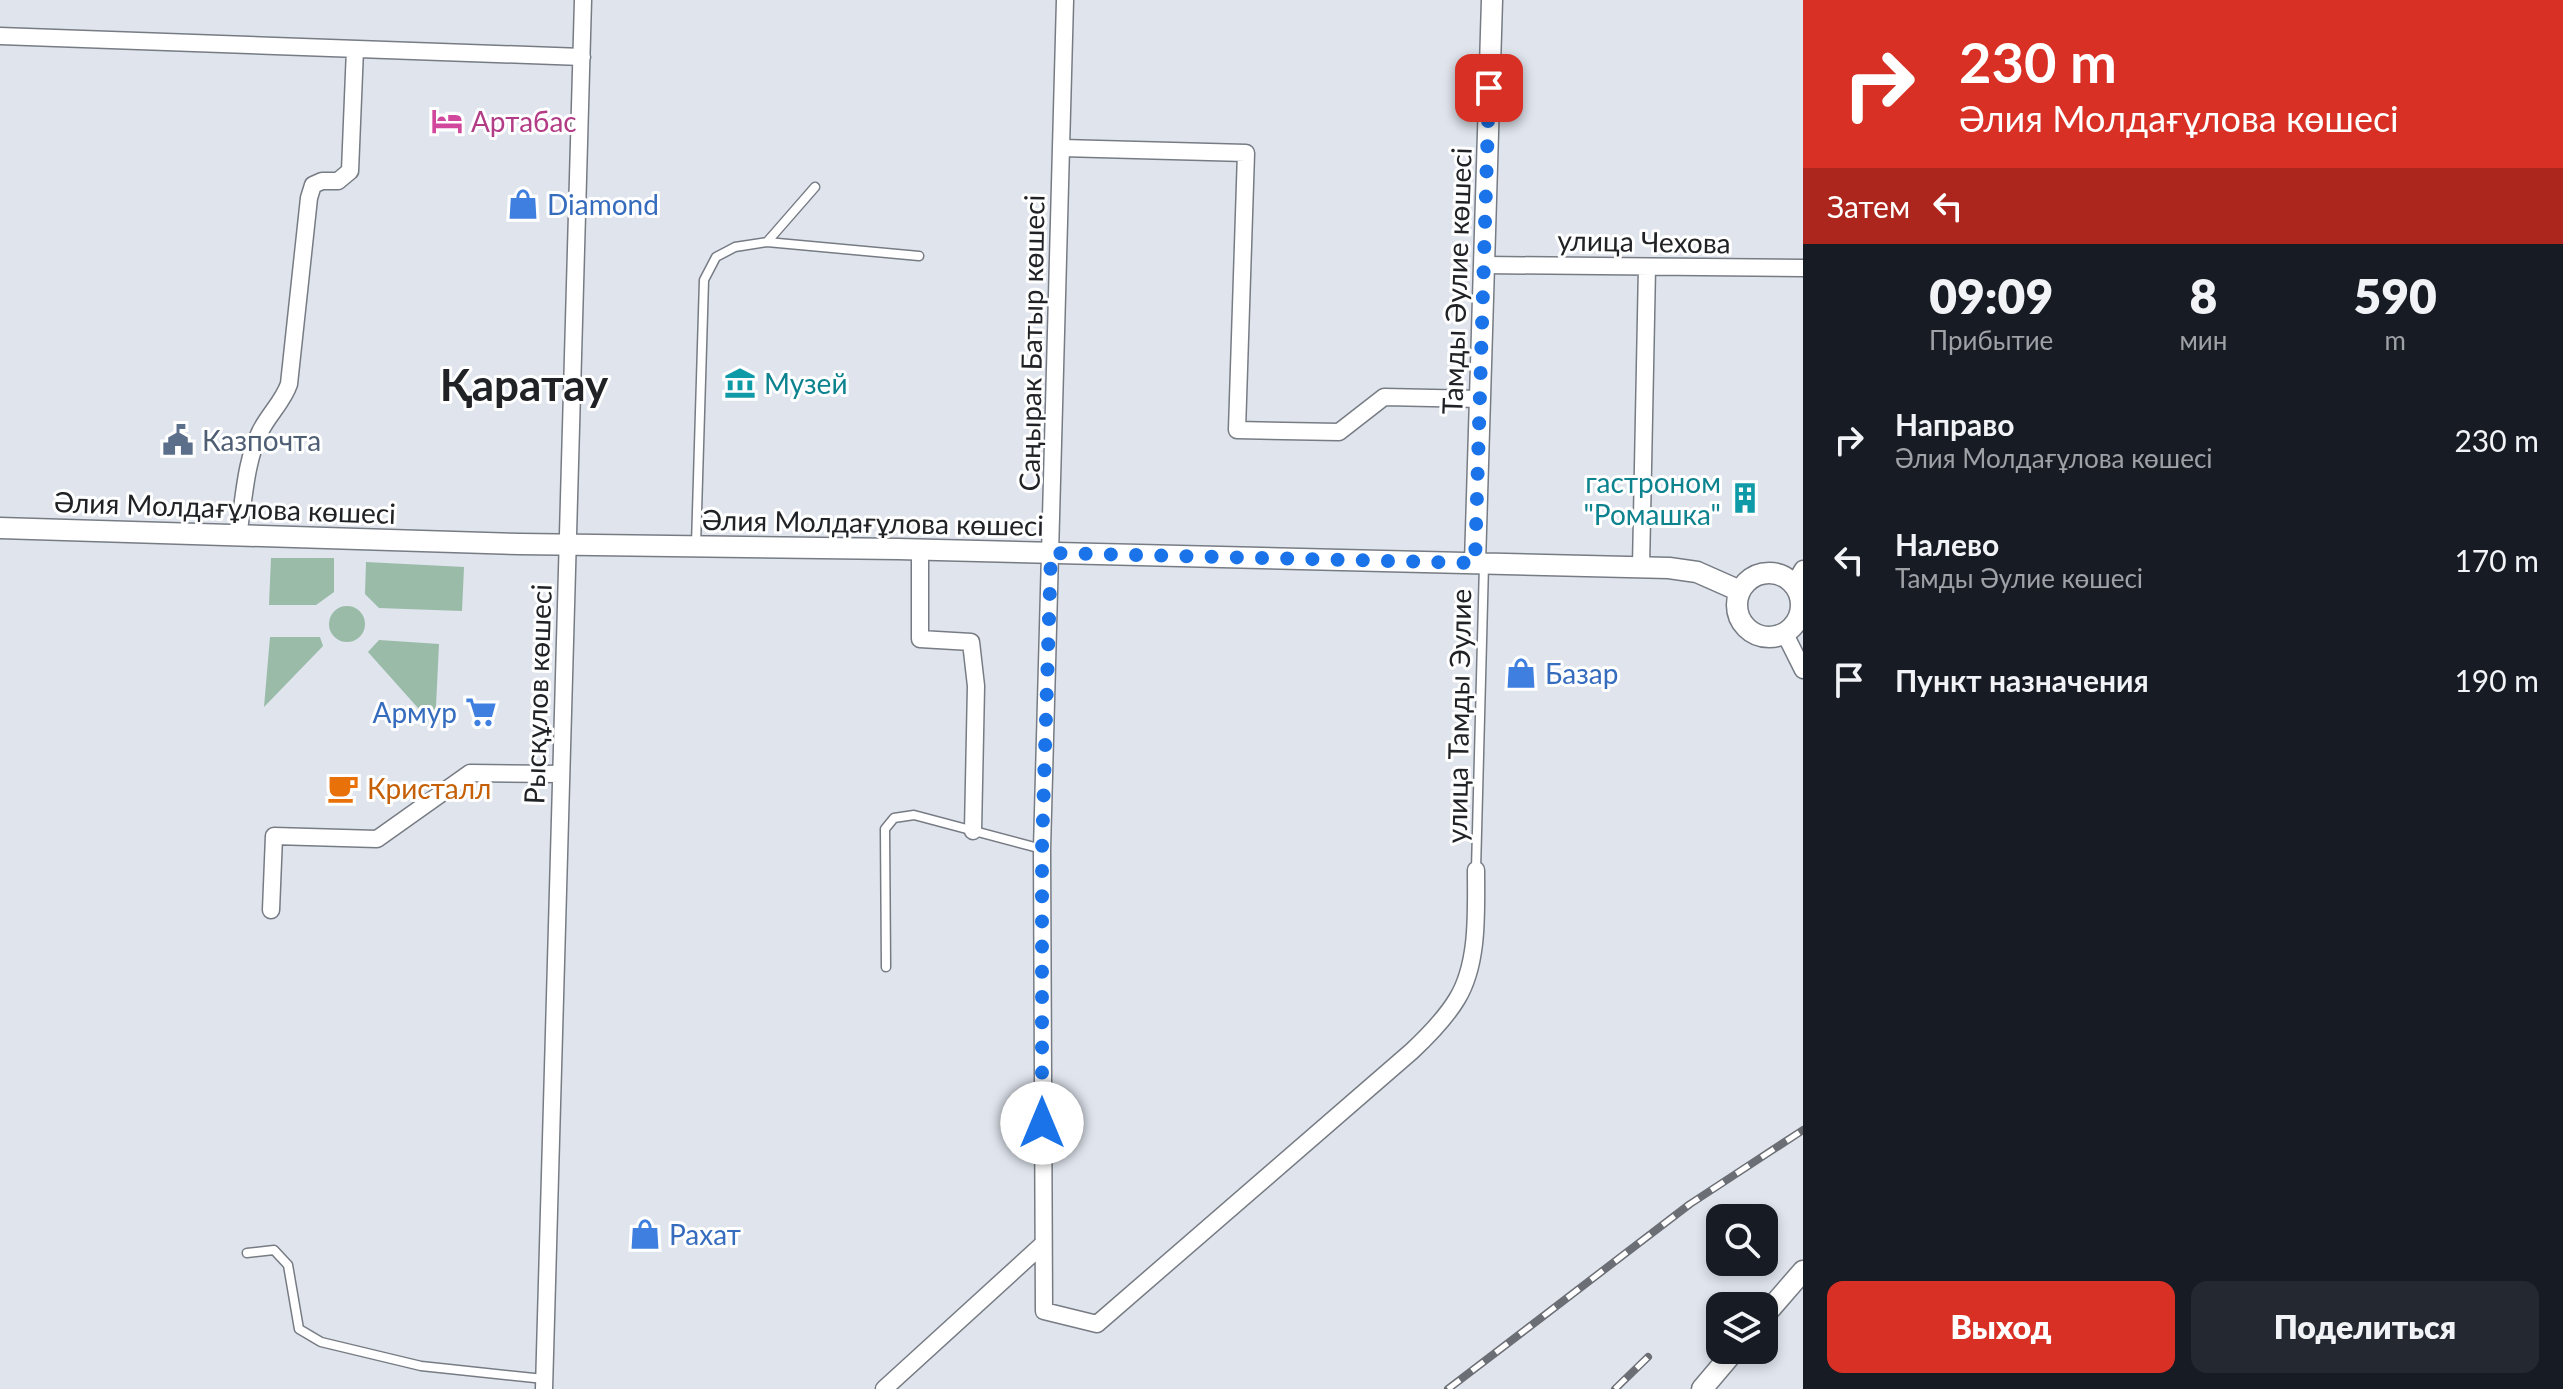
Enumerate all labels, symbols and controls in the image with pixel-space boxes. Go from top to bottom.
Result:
text: 230 m [1959,28,2117,95]
icon: right [1827,32,1931,136]
pin [1455,54,1523,122]
icon: arrive [1467,66,1511,110]
text: Әлия Молдағұлова көшесі [1959,96,2399,140]
hotel icon: Артабас [430,104,464,138]
place label: Артабас [471,104,577,138]
street label: Тамды Әулие көшесі [1434,147,1478,415]
icon: left [1926,184,1970,228]
shop icon: Diamond [506,187,540,221]
place label: Diamond [547,187,659,221]
text: Затем [1827,188,1910,224]
street label: Саңырак Батыр көшесі [1011,194,1051,492]
street label: улица Чехова [1557,222,1731,260]
text: 09:09 [1929,267,2053,324]
text: 8 [2189,267,2217,324]
text: 590 [2353,267,2437,324]
text: Прибытие [1929,324,2053,356]
text: мин [2179,324,2227,356]
text: m [2384,324,2406,356]
district label: Қаратау [440,358,609,410]
museum icon: Музей [723,366,757,400]
place label: Музей [764,366,848,400]
text: Направо [1895,406,2015,442]
icon: right [1827,418,1871,462]
text: 230 m [2454,422,2539,458]
public building icon: Казпочта [161,423,195,457]
place label: Казпочта [202,423,321,457]
text: Әлия Молдағұлова көшесі [1895,442,2213,474]
place label: гастроном "Ромашка" [1584,465,1721,531]
building icon: гастроном "Ромашка" [1728,481,1762,515]
street label: Әлия Молдағұлова көшесі [53,484,397,530]
street label: Әлия Молдағұлова көшесі [702,502,1044,542]
text: Налево [1895,526,1999,562]
icon: left [1827,538,1871,582]
text: 170 m [2454,542,2539,578]
text: Тамды Әулие көшесі [1895,562,2143,594]
street label: Рысқұлов көшесі [516,583,558,805]
street label: улица Тамды Эулие [1439,588,1477,844]
shop icon: Базар [1504,656,1538,690]
place label: Базар [1545,656,1618,690]
icon: arrive [1827,658,1871,702]
text: Пункт назначения [1895,662,2149,698]
text: 190 m [2454,662,2539,698]
place label: Армур [373,695,457,729]
supermarket icon: Армур [464,695,498,729]
cafe icon: Кристалл [326,771,360,805]
place label: Кристалл [367,771,491,805]
position arrow [1000,1081,1084,1165]
map controls [1706,1204,1778,1364]
button: search [1706,1204,1778,1276]
shop icon: Рахат [628,1217,662,1251]
place label: Рахат [669,1217,741,1251]
button: Выход [1827,1281,2175,1373]
button: Поделиться [2191,1281,2539,1373]
button: layers [1706,1292,1778,1364]

